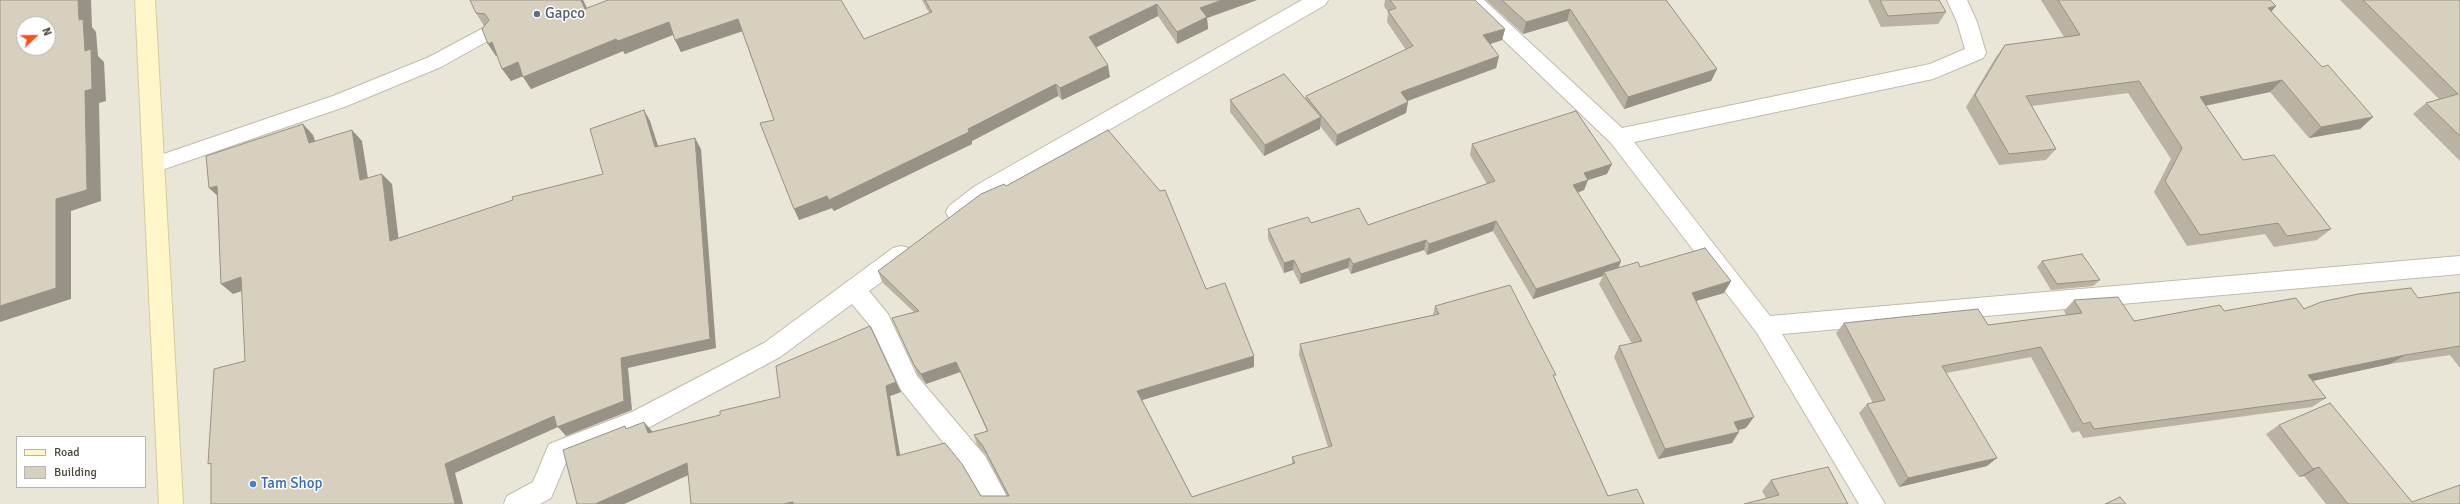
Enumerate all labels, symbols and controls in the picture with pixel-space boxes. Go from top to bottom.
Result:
place label: Gapco [545,5,585,23]
marker: Gapco [532,9,542,19]
north arrow [16,16,56,56]
text: N [39,26,54,38]
legend [16,436,146,488]
text: Road [54,445,80,460]
text: Building [54,465,97,480]
place label: Tam Shop [261,475,322,493]
marker: Tam Shop [248,479,258,489]

